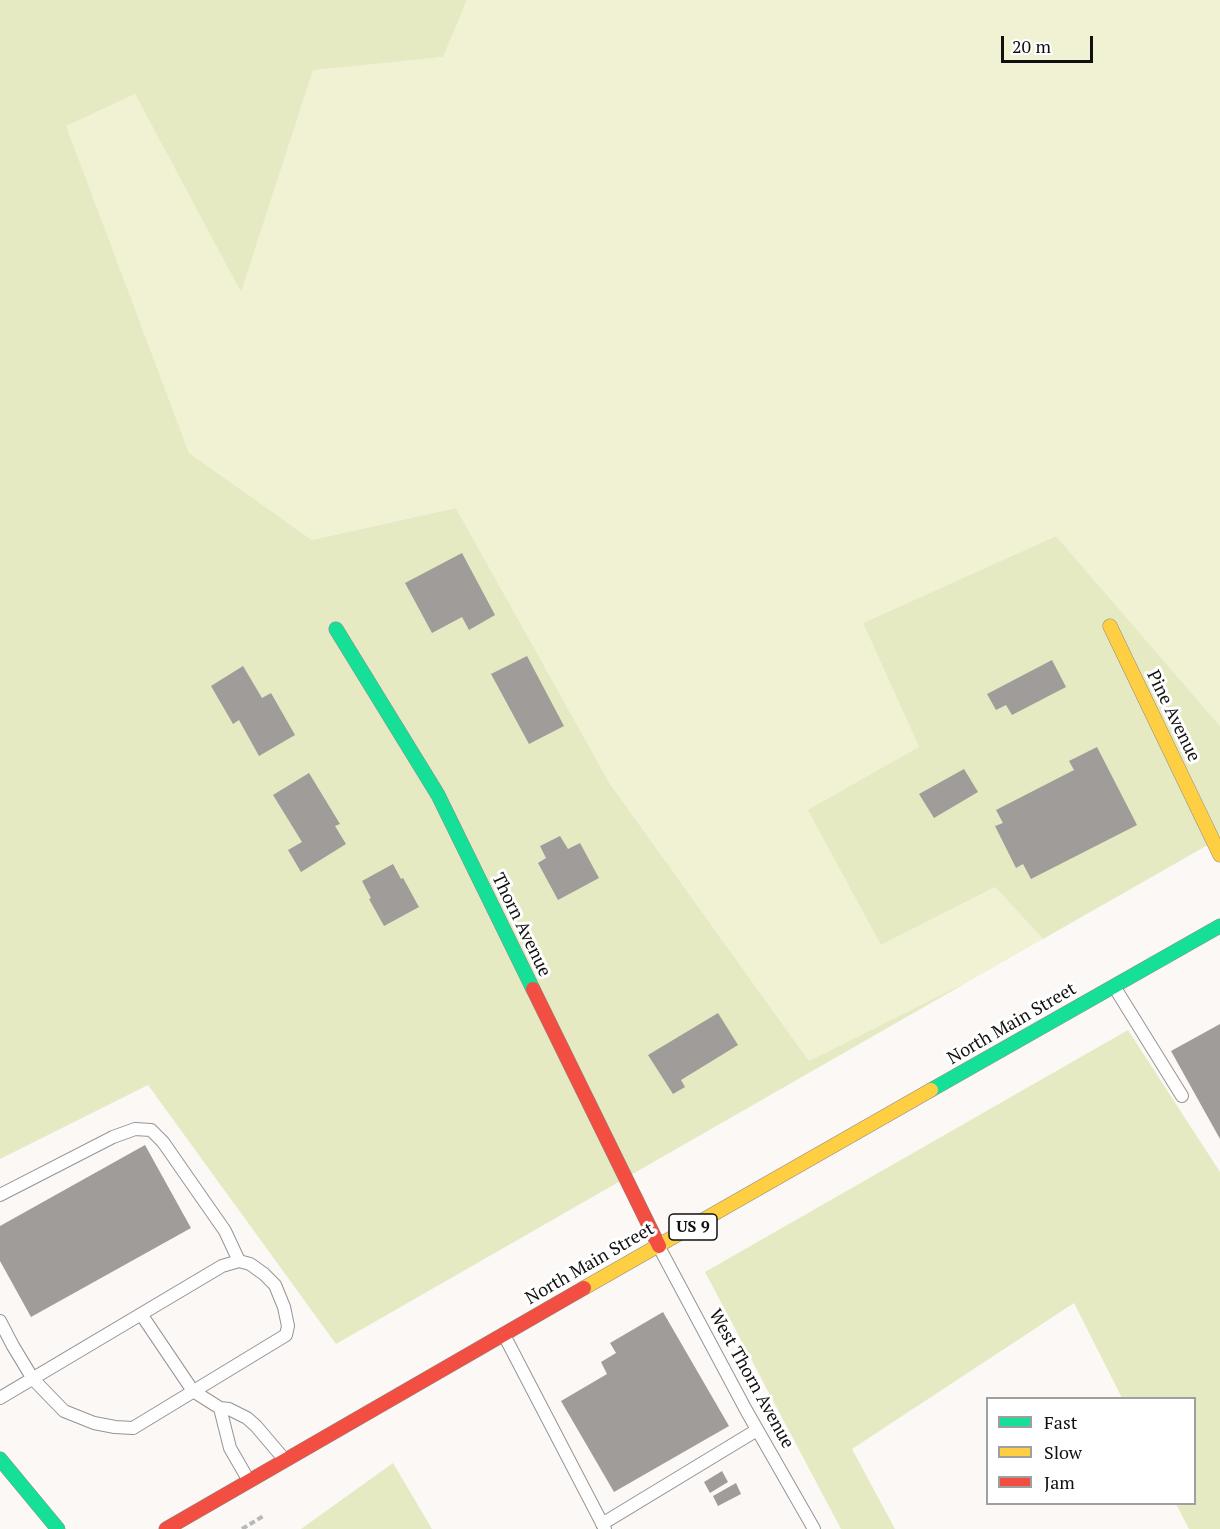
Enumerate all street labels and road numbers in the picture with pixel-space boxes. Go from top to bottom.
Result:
street label: Pine Avenue [1142,667,1204,765]
street label: Thorn Avenue [487,870,555,980]
street label: North Main Street [944,978,1080,1070]
road number: US 9 [669,1214,717,1240]
street label: North Main Street [522,1218,658,1310]
street label: West Thorn Avenue [704,1305,798,1453]

